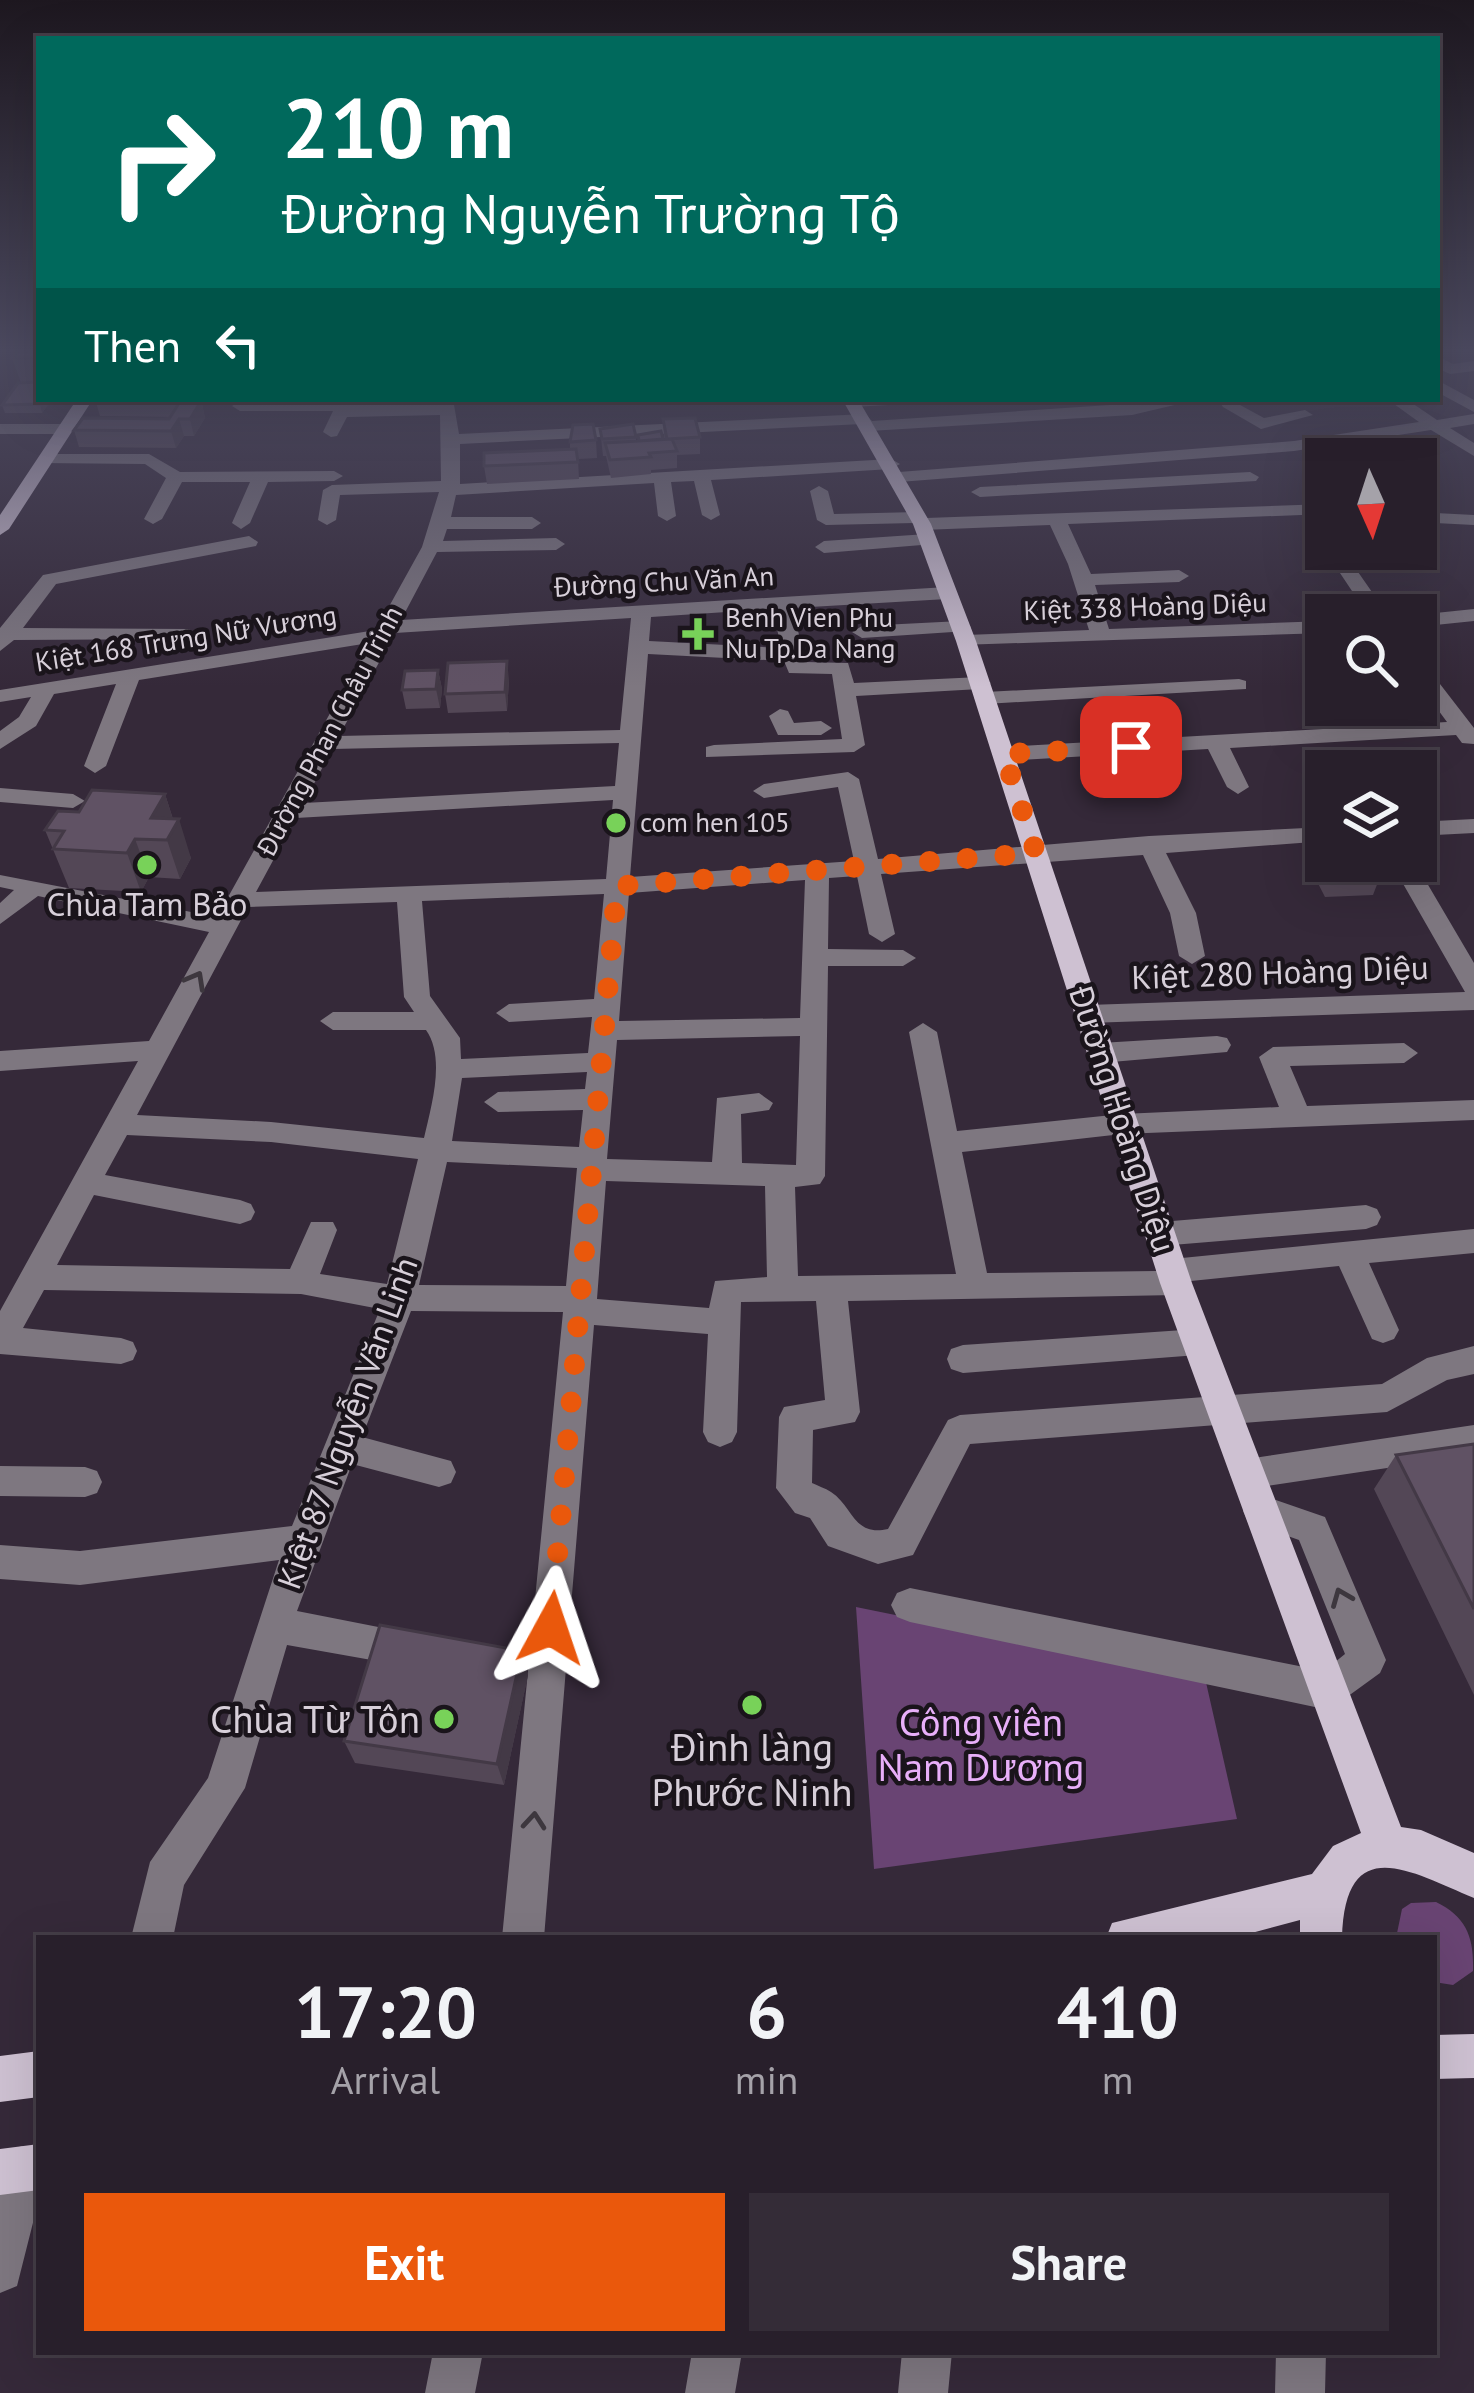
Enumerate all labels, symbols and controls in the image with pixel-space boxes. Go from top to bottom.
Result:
text: 210 m [282,72,514,181]
icon: right [84,84,240,240]
text: Đường Nguyễn Trường Tộ [282,178,899,248]
icon: left [205,312,271,378]
text: Then [84,316,181,374]
north arrow [1305,438,1437,570]
map controls [1305,438,1437,882]
street label: Đường Chu Văn An [552,558,775,604]
street label: Kiệt 338 Hoàng Diệu [1023,585,1267,627]
button: search [1305,594,1437,726]
street label: Kiệt 168 Trưng Nữ Vương [33,597,339,679]
street label: Đường Phan Châu Trinh [248,600,409,862]
place label: Benh Vien Phu Nu Tp.Da Nang [725,600,895,665]
marker: Benh Vien Phu Nu Tp.Da Nang [682,618,714,650]
pin [1080,696,1182,798]
icon: arrive [1098,714,1164,780]
button: layers [1305,750,1437,882]
place label: com hen 105 [640,805,790,839]
marker: com hen 105 [603,810,629,836]
marker: Chùa Tam Bảo [134,852,160,878]
place label: Chùa Tam Bảo [47,882,247,925]
street label: Kiệt 280 Hoàng Diệu [1131,945,1429,998]
one-way arrow [182,971,205,993]
street label: Đường Hoàng Diệu [1060,979,1187,1257]
street label: Kiệt 87 Nguyễn Văn Linh [266,1251,427,1595]
position arrow [488,1565,614,1691]
one-way arrow [1331,1587,1355,1608]
marker: Đình làng Phước Ninh [739,1692,765,1718]
place label: Chùa Từ Tôn [210,1693,420,1744]
park label: Công viên Nam Dương [877,1696,1085,1792]
marker: Chùa Từ Tôn [431,1706,457,1732]
place label: Đình làng Phước Ninh [651,1721,853,1817]
one-way arrow [521,1812,546,1831]
text: 17:20 [294,1965,477,2058]
text: 6 [746,1965,787,2058]
text: 410 [1056,1965,1179,2058]
text: Arrival [331,2054,440,2105]
text: min [735,2054,798,2105]
text: m [1102,2054,1133,2105]
button: Exit [84,2193,725,2331]
button: Share [749,2193,1389,2331]

